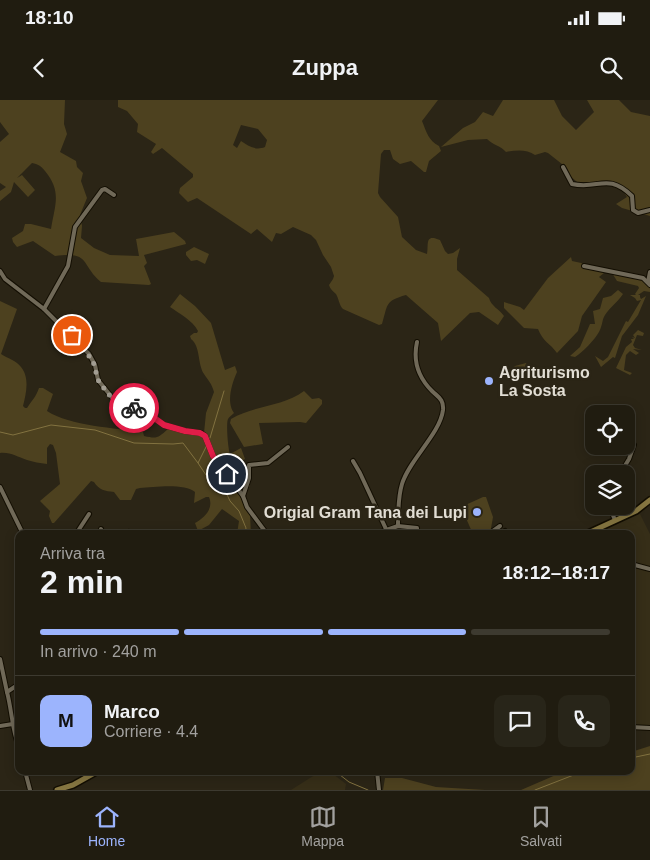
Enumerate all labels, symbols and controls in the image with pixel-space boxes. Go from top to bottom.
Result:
text: 18:10 [25,7,74,28]
icon: back [25,54,53,82]
icon: search [597,54,625,82]
text: Zuppa [292,55,358,80]
pin [51,314,93,356]
icon: bag [58,321,86,349]
place label: Agriturismo La Sosta [499,364,590,399]
marker: Agriturismo La Sosta [483,375,495,387]
courier [109,383,159,433]
icon: bike [120,394,148,422]
map controls [585,405,635,515]
button: locate [585,405,635,455]
pin [206,453,248,495]
icon: home [213,460,241,488]
button: layers [585,465,635,515]
place label: Origial Gram Tana dei Lupi [264,504,467,521]
marker: Origial Gram Tana dei Lupi [471,506,483,518]
text: Arriva tra [40,545,105,562]
text: 18:12–18:17 [502,562,610,583]
text: 2 min [40,564,124,600]
text: In arrivo · 240 m [40,643,156,660]
button: chat [494,695,546,747]
button: phone [558,695,610,747]
text: Marco [104,701,160,722]
text: M [58,710,74,731]
text: Corriere · 4.4 [104,723,198,740]
tab: Home [88,803,125,849]
tab: Mappa [301,803,344,849]
tab: Salvati [520,803,562,849]

